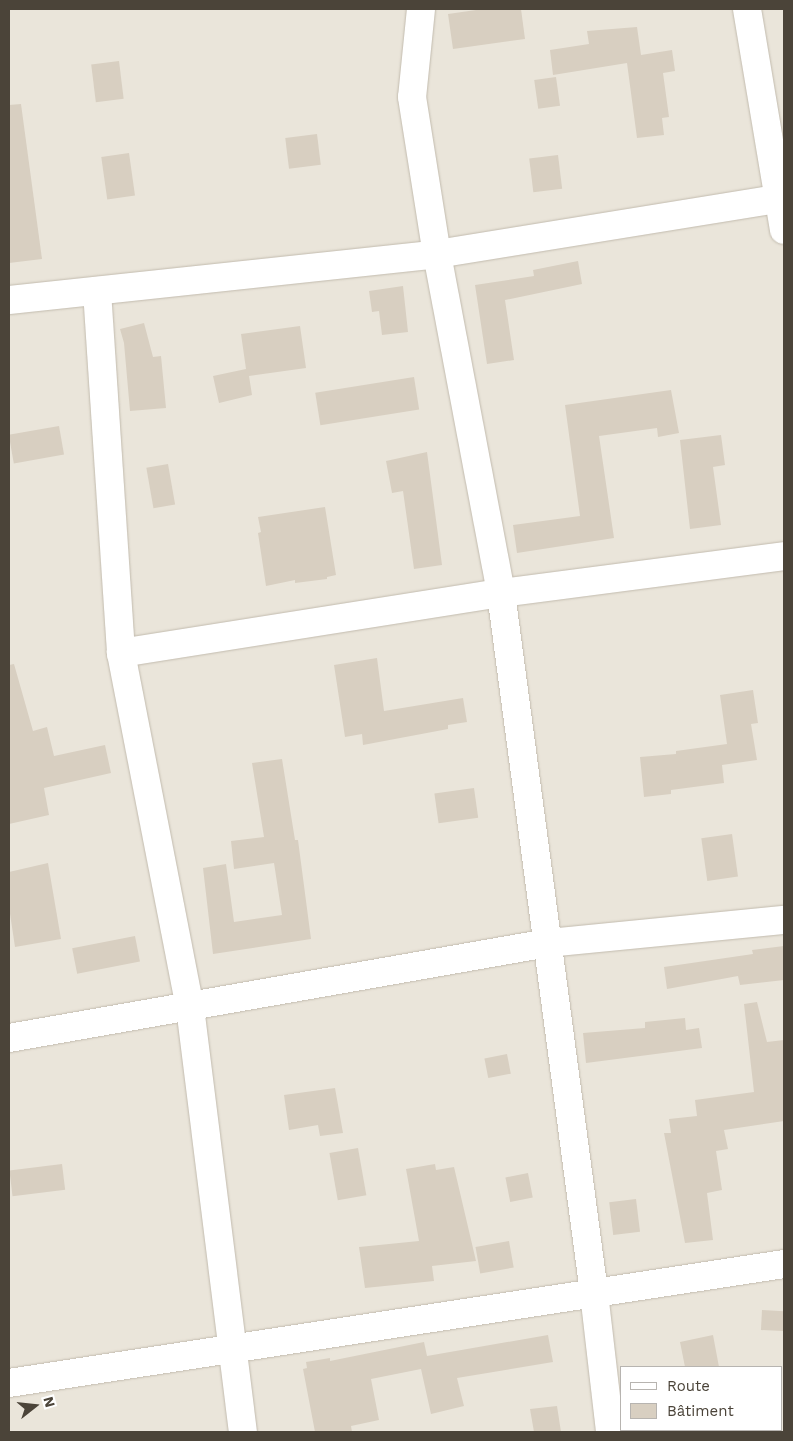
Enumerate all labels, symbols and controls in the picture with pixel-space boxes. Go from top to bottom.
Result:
legend [620,1366,783,1431]
text: Route [667,1377,710,1395]
north arrow [10,1381,60,1431]
text: N [40,1395,59,1409]
text: Bâtiment [667,1402,734,1420]

